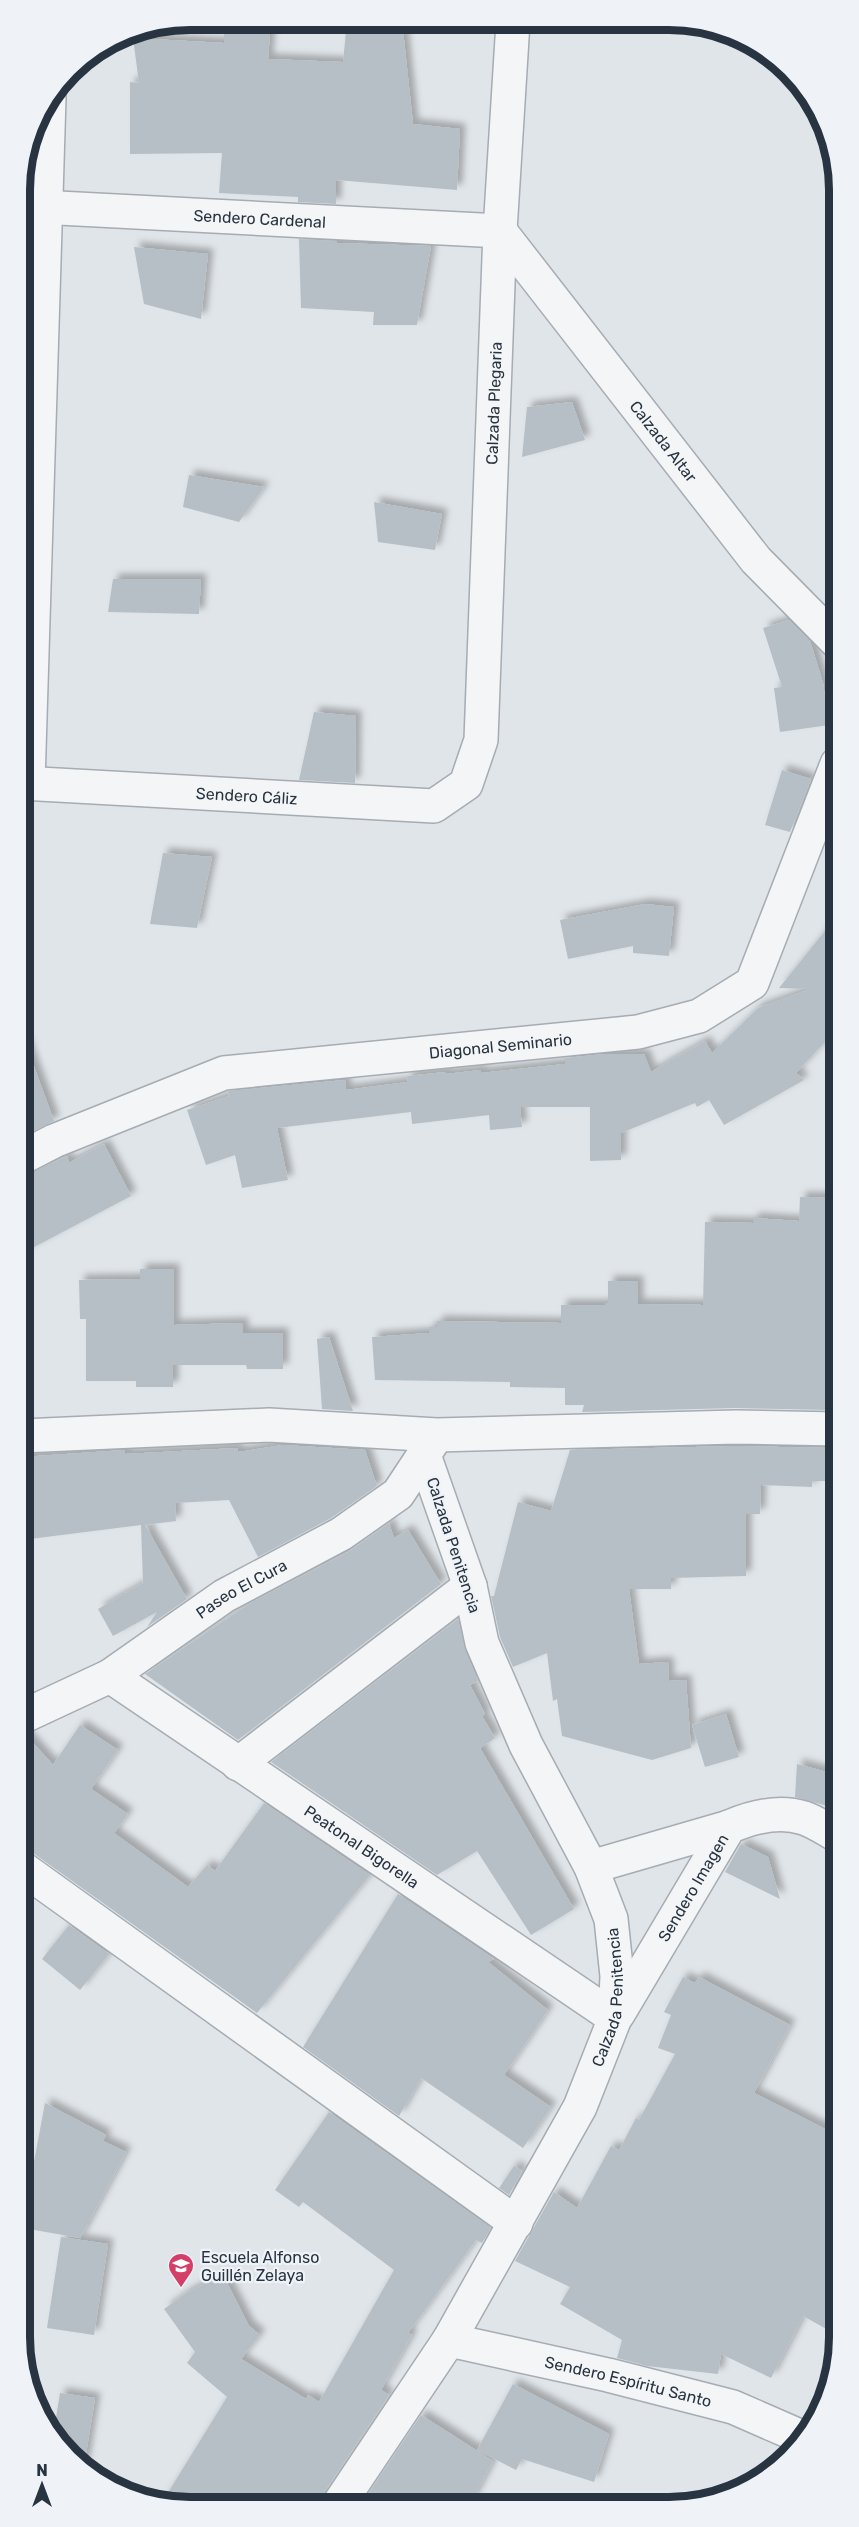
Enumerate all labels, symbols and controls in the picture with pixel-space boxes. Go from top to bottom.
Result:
street label: Sendero Cardenal [193,206,326,232]
street label: Calzada Plegaria [482,341,506,465]
street label: Calzada Altar [626,397,701,486]
street label: Sendero Cáliz [195,784,298,808]
street label: Diagonal Seminario [428,1030,573,1063]
street label: Calzada Penitencia [423,1475,484,1616]
street label: Paseo El Cura [192,1555,290,1623]
street label: Peatonal Bigorella [300,1801,422,1892]
street label: Sendero Imagen [654,1831,733,1945]
street label: Calzada Penitencia [588,1927,627,2069]
place label: Escuela Alfonso Guillén Zelaya [201,2248,319,2285]
school or university icon: Escuela Alfonso Guillén Zelaya [166,2251,196,2289]
street label: Sendero Espíritu Santo [543,2352,714,2411]
north arrow [12,2455,72,2515]
text: N [36,2461,48,2480]

